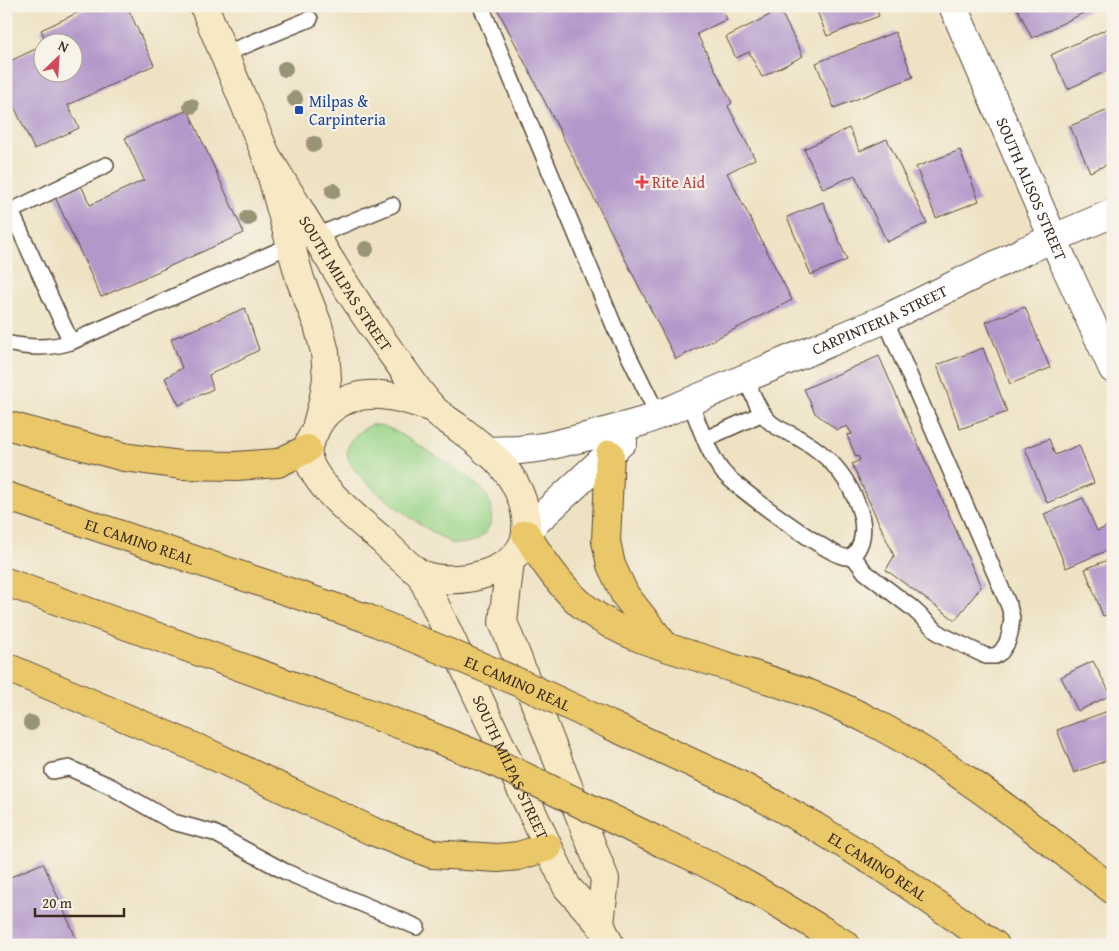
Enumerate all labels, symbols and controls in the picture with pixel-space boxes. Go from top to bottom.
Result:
north arrow [32,32,82,82]
text: N [55,35,73,58]
place label: Milpas & Carpinteria [309,89,386,131]
marker: Milpas & Carpinteria [293,104,305,116]
street label: SOUTH ALISOS STREET [990,113,1073,264]
place label: Rite Aid [652,170,706,194]
marker: Rite Aid [636,176,648,188]
street label: SOUTH MILPAS STREET [293,211,398,356]
street label: CARPINTERIA STREET [808,278,952,361]
street label: EL CAMINO REAL [82,512,198,571]
street label: EL CAMINO REAL [461,649,575,717]
street label: SOUTH MILPAS STREET [467,691,555,843]
street label: EL CAMINO REAL [824,825,933,907]
scale bar [35,886,124,918]
text: 20 m [42,892,73,913]

